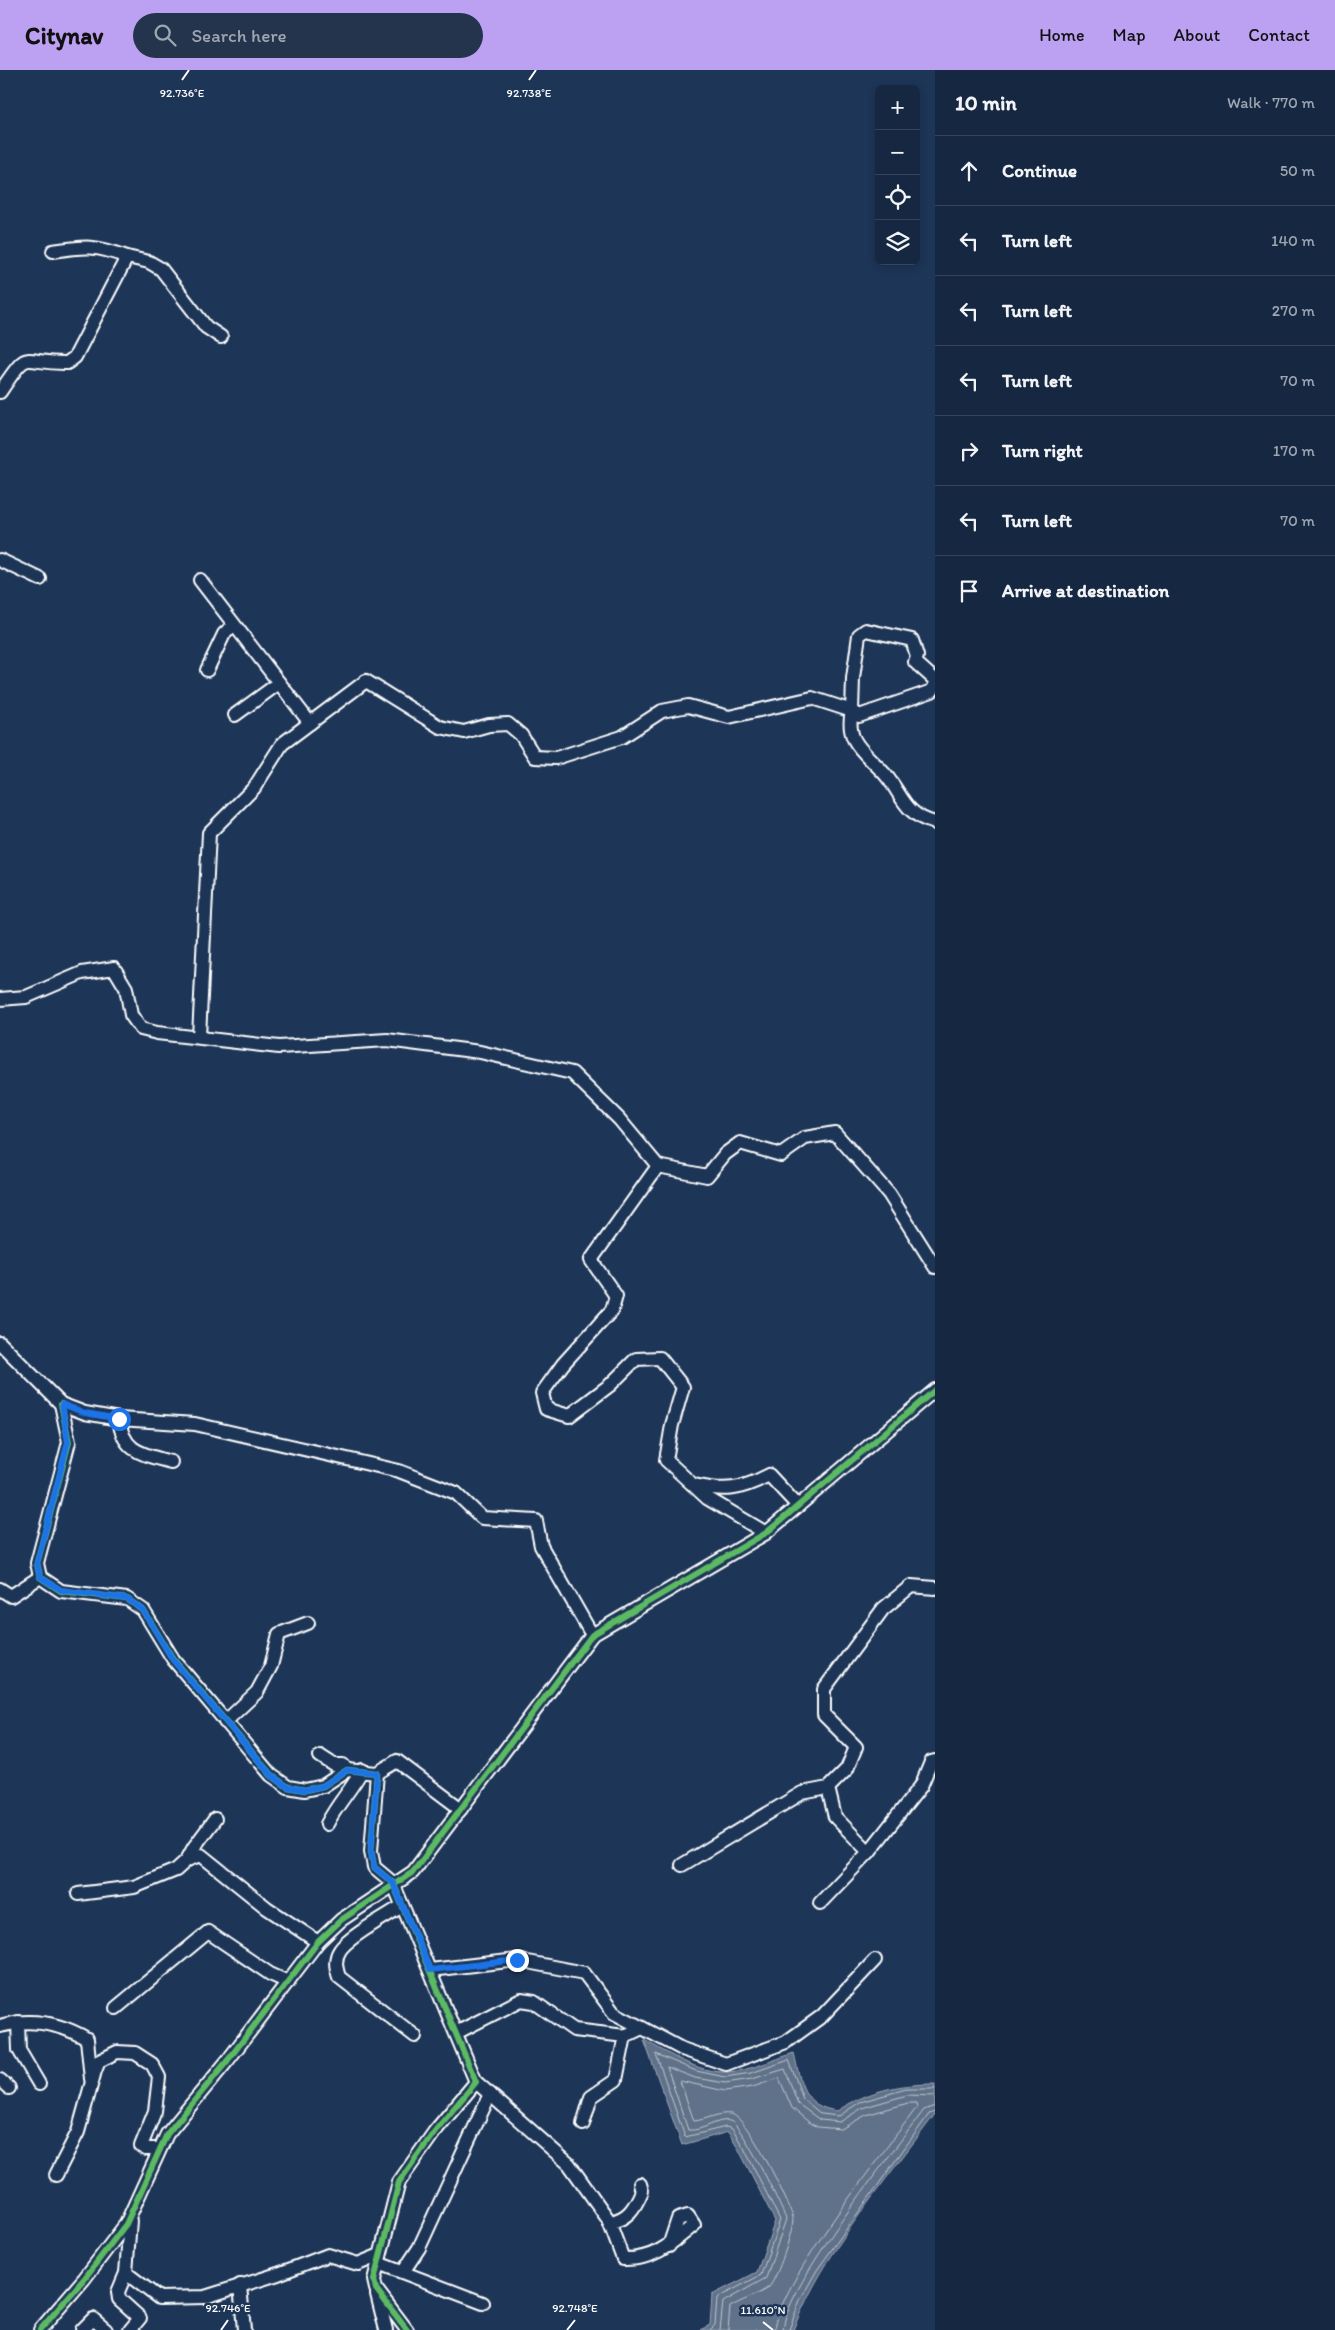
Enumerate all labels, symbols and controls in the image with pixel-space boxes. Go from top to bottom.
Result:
search box [133,13,483,58]
text: Citynav [25,21,103,50]
icon: search [151,21,179,49]
text: Search here [191,24,287,47]
text: Home [1039,24,1085,46]
text: Map [1113,24,1146,46]
text: About [1174,24,1220,46]
text: Contact [1248,24,1310,46]
map controls [875,85,920,265]
button: + [875,85,920,130]
text: 92.736°E [160,86,205,100]
text: 92.738°E [507,86,552,100]
text: 10 min [955,90,1017,115]
text: Walk · 770 m [1227,93,1315,112]
button: − [875,130,920,175]
icon: ahead [955,157,983,185]
text: Continue [1002,159,1077,182]
text: 50 m [1280,161,1315,180]
button: locate [875,175,920,220]
button: layers [875,220,920,265]
icon: left [955,227,983,255]
text: Turn left [1002,229,1072,252]
text: 140 m [1271,231,1315,250]
icon: left [955,297,983,325]
text: Turn left [1002,299,1072,322]
text: 270 m [1272,301,1315,320]
icon: left [955,367,983,395]
text: Turn left [1002,369,1072,392]
text: 70 m [1280,371,1315,390]
icon: right [955,437,983,465]
text: Turn right [1002,439,1083,462]
text: 170 m [1273,441,1315,460]
icon: left [955,507,983,535]
text: Turn left [1002,509,1072,532]
text: 70 m [1280,511,1315,530]
icon: arrive [955,577,983,605]
text: Arrive at destination [1002,579,1169,602]
route start [108,1408,131,1431]
route end [506,1949,529,1972]
text: 92.746°E [205,2301,251,2315]
text: 92.748°E [552,2301,598,2315]
text: 11.610°N [740,2303,786,2317]

